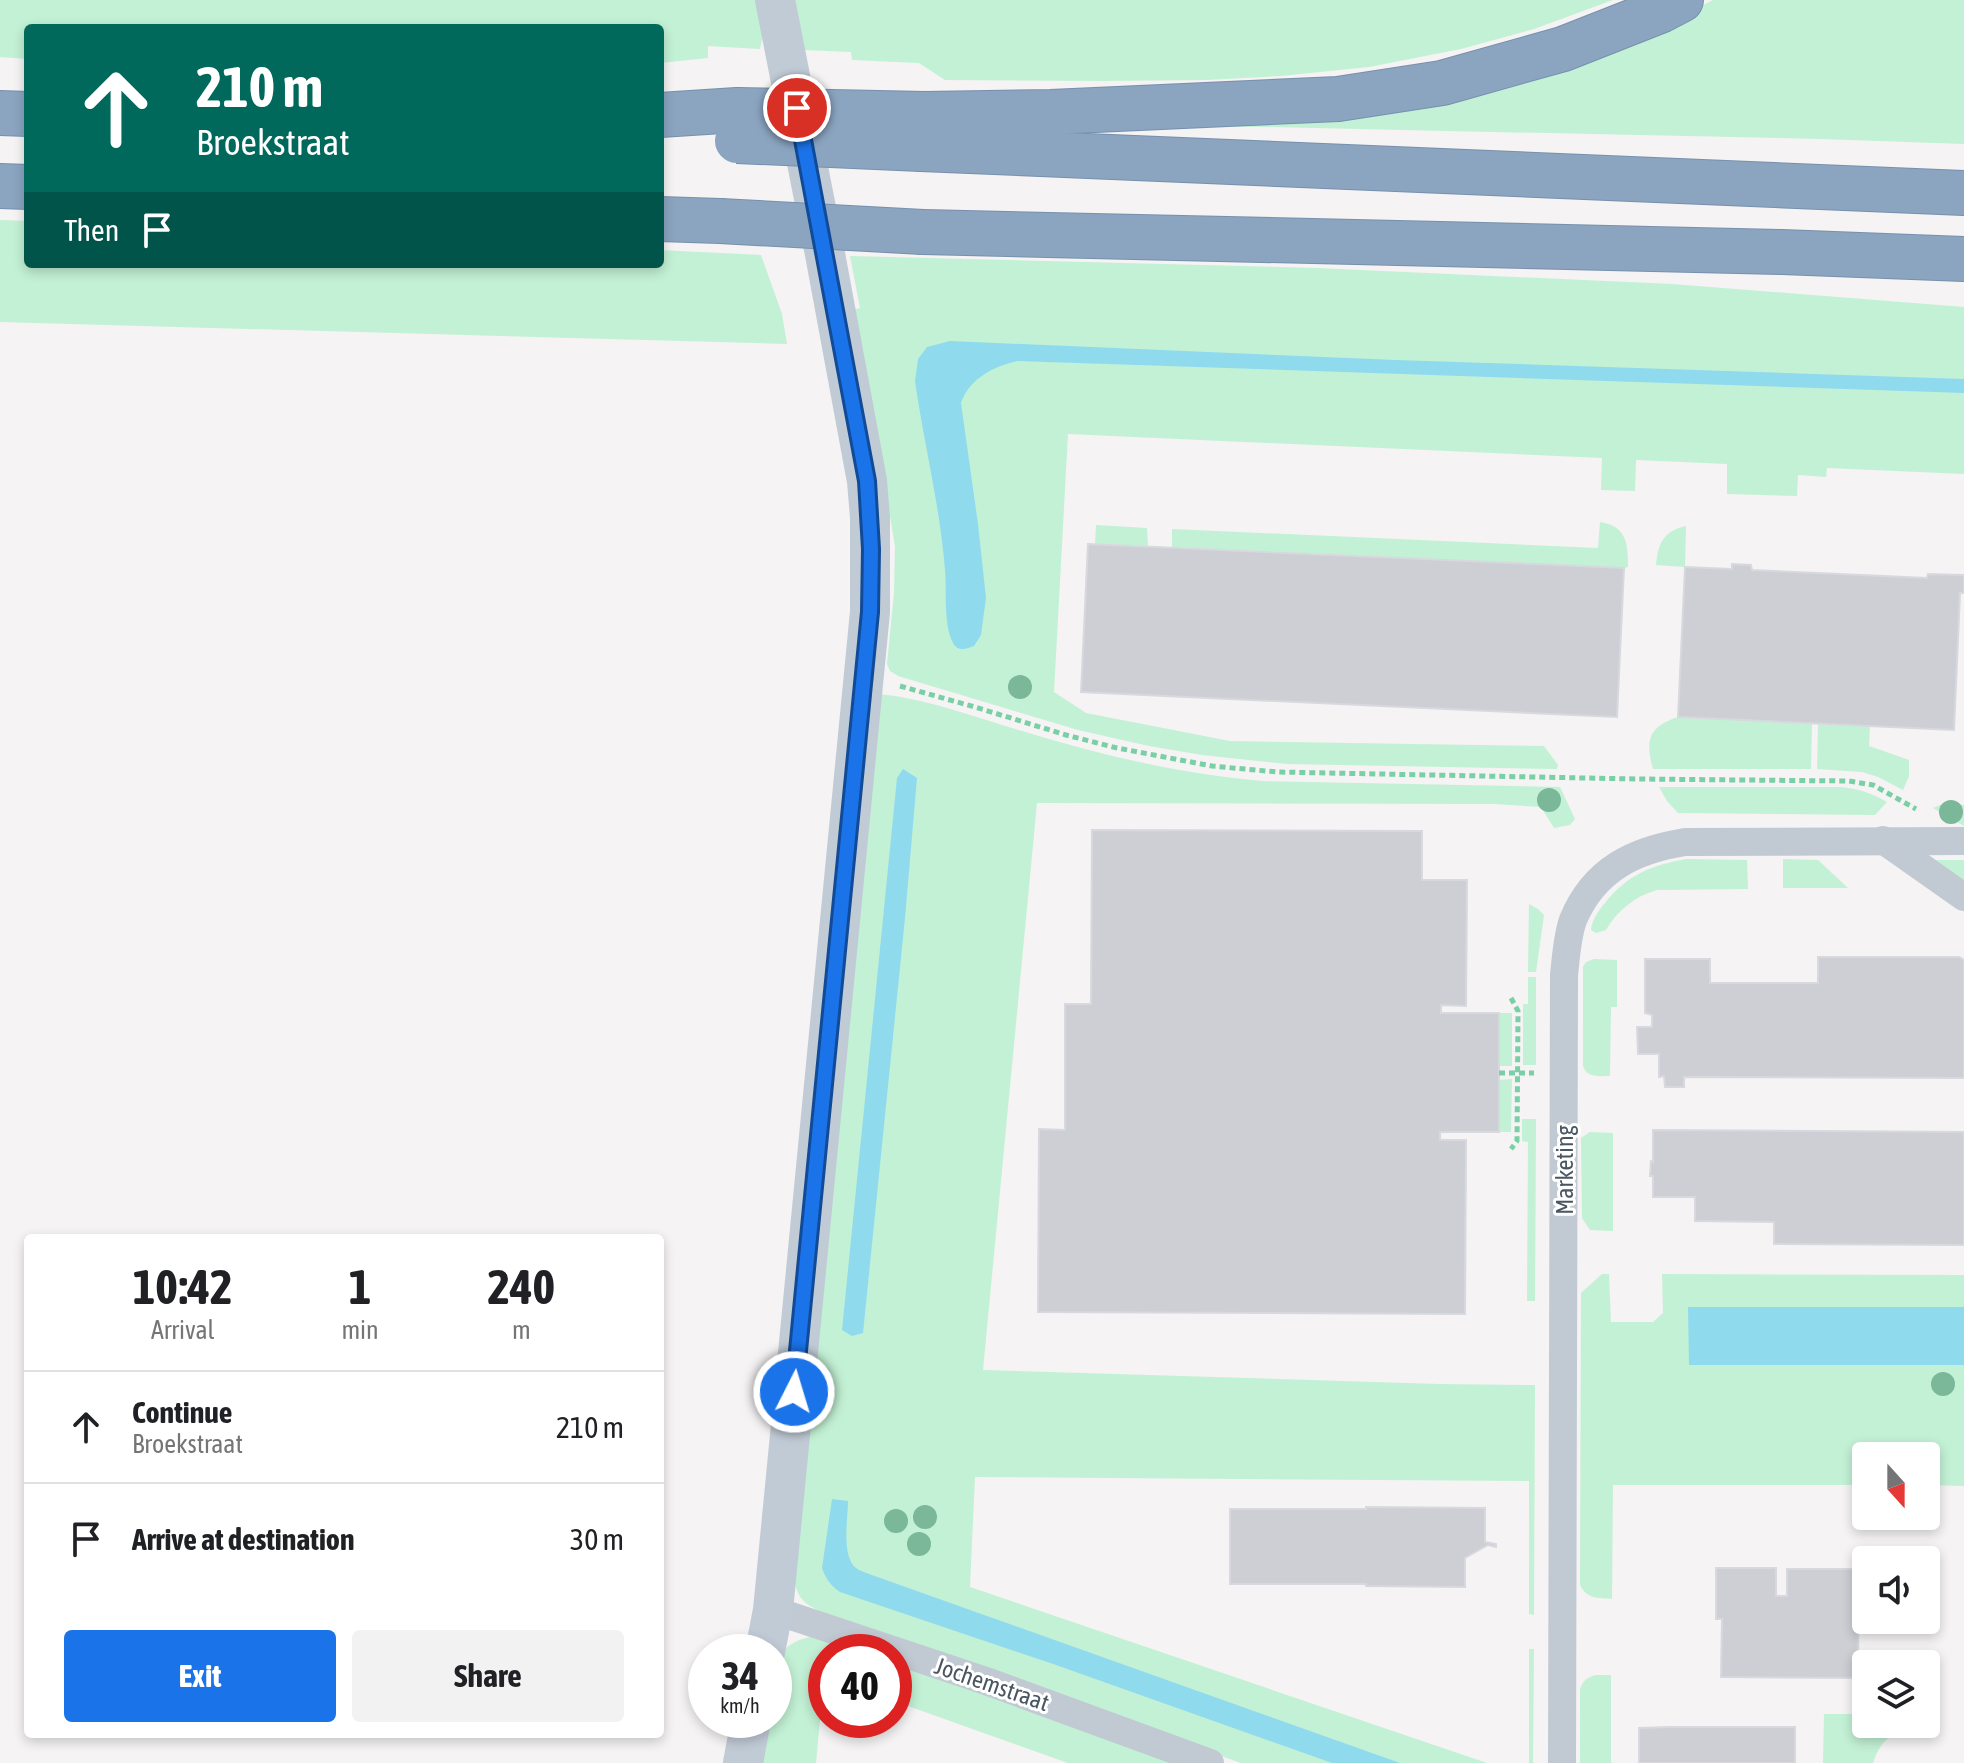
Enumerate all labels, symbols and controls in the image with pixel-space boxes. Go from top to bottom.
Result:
text: 210 m [196,55,323,119]
icon: ahead [64,56,168,160]
pin [763,74,831,142]
icon: arrive [775,86,819,130]
text: Broekstraat [196,121,350,163]
icon: arrive [135,208,179,252]
text: Then [64,213,119,247]
street label: Marketing [1551,1124,1578,1215]
text: 10:42 [133,1259,233,1314]
text: 1 [349,1259,371,1314]
text: 240 [488,1259,555,1314]
text: Arrival [151,1315,214,1345]
text: min [341,1315,379,1345]
text: m [512,1315,531,1345]
position arrow [752,1350,836,1434]
text: Continue [132,1395,232,1429]
icon: ahead [64,1405,108,1449]
text: 210 m [556,1410,624,1444]
text: Broekstraat [132,1429,243,1459]
north arrow [1852,1442,1940,1530]
map controls [1852,1442,1940,1738]
icon: arrive [64,1517,108,1561]
text: Arrive at destination [132,1522,354,1556]
text: 30 m [570,1522,624,1556]
button: sound [1852,1546,1940,1634]
button: Exit [64,1630,336,1722]
button: Share [352,1630,624,1722]
speed limit sign: 40 [808,1634,912,1738]
button: layers [1852,1650,1940,1738]
street label: Jochemstraat [931,1652,1053,1716]
text: 34 [721,1653,759,1698]
text: km/h [720,1694,760,1717]

